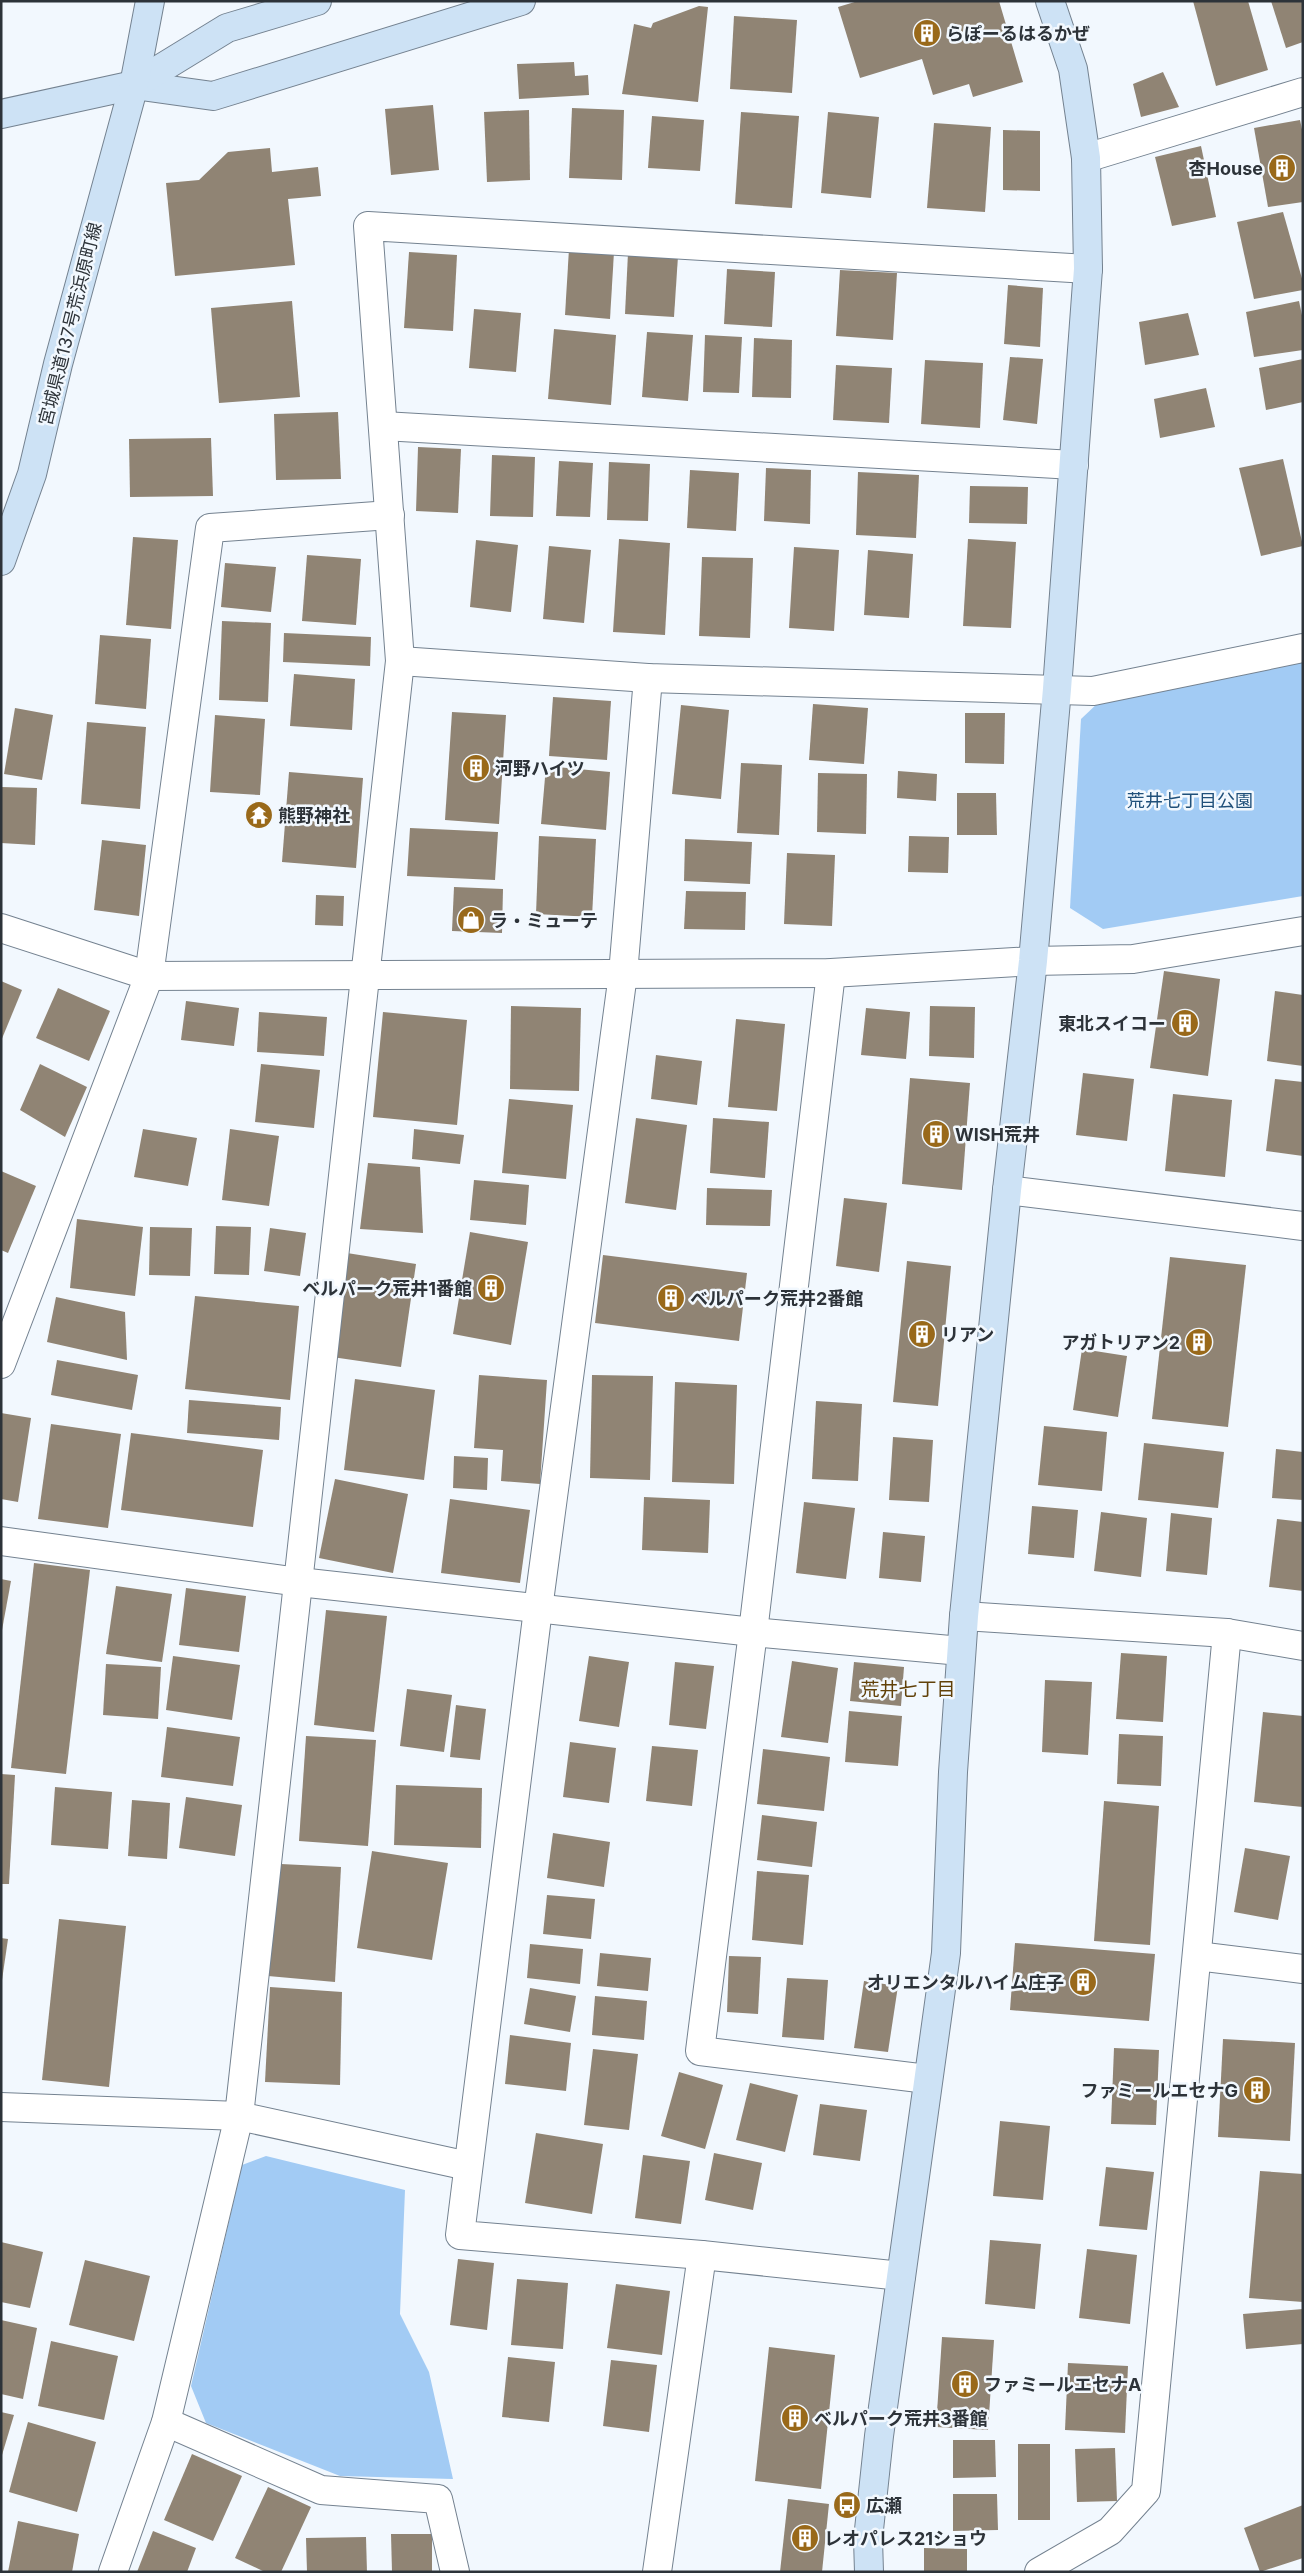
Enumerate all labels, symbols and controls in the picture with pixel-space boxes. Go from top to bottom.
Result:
building icon: らぽーるはるかぜ [912,18,942,48]
place label: らぽーるはるかぜ [946,23,1090,44]
building icon: 杏House [1267,153,1297,183]
place label: 杏House [1189,158,1263,179]
street label: 宮城県道137号荒浜原町線 [35,220,105,428]
building icon: 河野ハイツ [461,753,491,783]
place label: 河野ハイツ [495,758,585,779]
park label: 荒井七丁目公園 [1127,790,1253,811]
temple icon: 熊野神社 [244,800,274,830]
place label: 熊野神社 [278,805,350,826]
shop icon: ラ・ミューテ [456,905,486,935]
place label: ラ・ミューテ [490,910,598,931]
building icon: 東北スイコー [1170,1008,1200,1038]
place label: 東北スイコー [1058,1013,1166,1034]
building icon: WISH荒井 [921,1119,951,1149]
place label: WISH荒井 [955,1124,1040,1145]
building icon: ベルパーク荒井1番館 [476,1273,506,1303]
place label: ベルパーク荒井1番館 [302,1278,472,1299]
building icon: ベルパーク荒井2番館 [656,1283,686,1313]
place label: ベルパーク荒井2番館 [690,1288,863,1309]
building icon: リアン [907,1319,937,1349]
place label: リアン [941,1324,994,1345]
building icon: アガトリアン2 [1184,1327,1214,1357]
place label: アガトリアン2 [1061,1332,1180,1353]
district label: 荒井七丁目 [860,1678,956,1701]
building icon: オリエンタルハイム庄子 [1068,1967,1098,1997]
place label: オリエンタルハイム庄子 [867,1972,1064,1993]
building icon: ファミールエセナG [1242,2075,1272,2105]
place label: ファミールエセナG [1080,2080,1238,2101]
building icon: ファミールエセナA [950,2369,980,2399]
place label: ファミールエセナA [984,2374,1141,2395]
building icon: ベルパーク荒井3番館 [780,2403,810,2433]
place label: ベルパーク荒井3番館 [814,2408,988,2429]
bus stop icon: 広瀬 [832,2490,862,2520]
place label: 広瀬 [866,2495,902,2516]
building icon: レオパレス21ショウ [790,2523,820,2553]
place label: レオパレス21ショウ [824,2528,987,2549]

